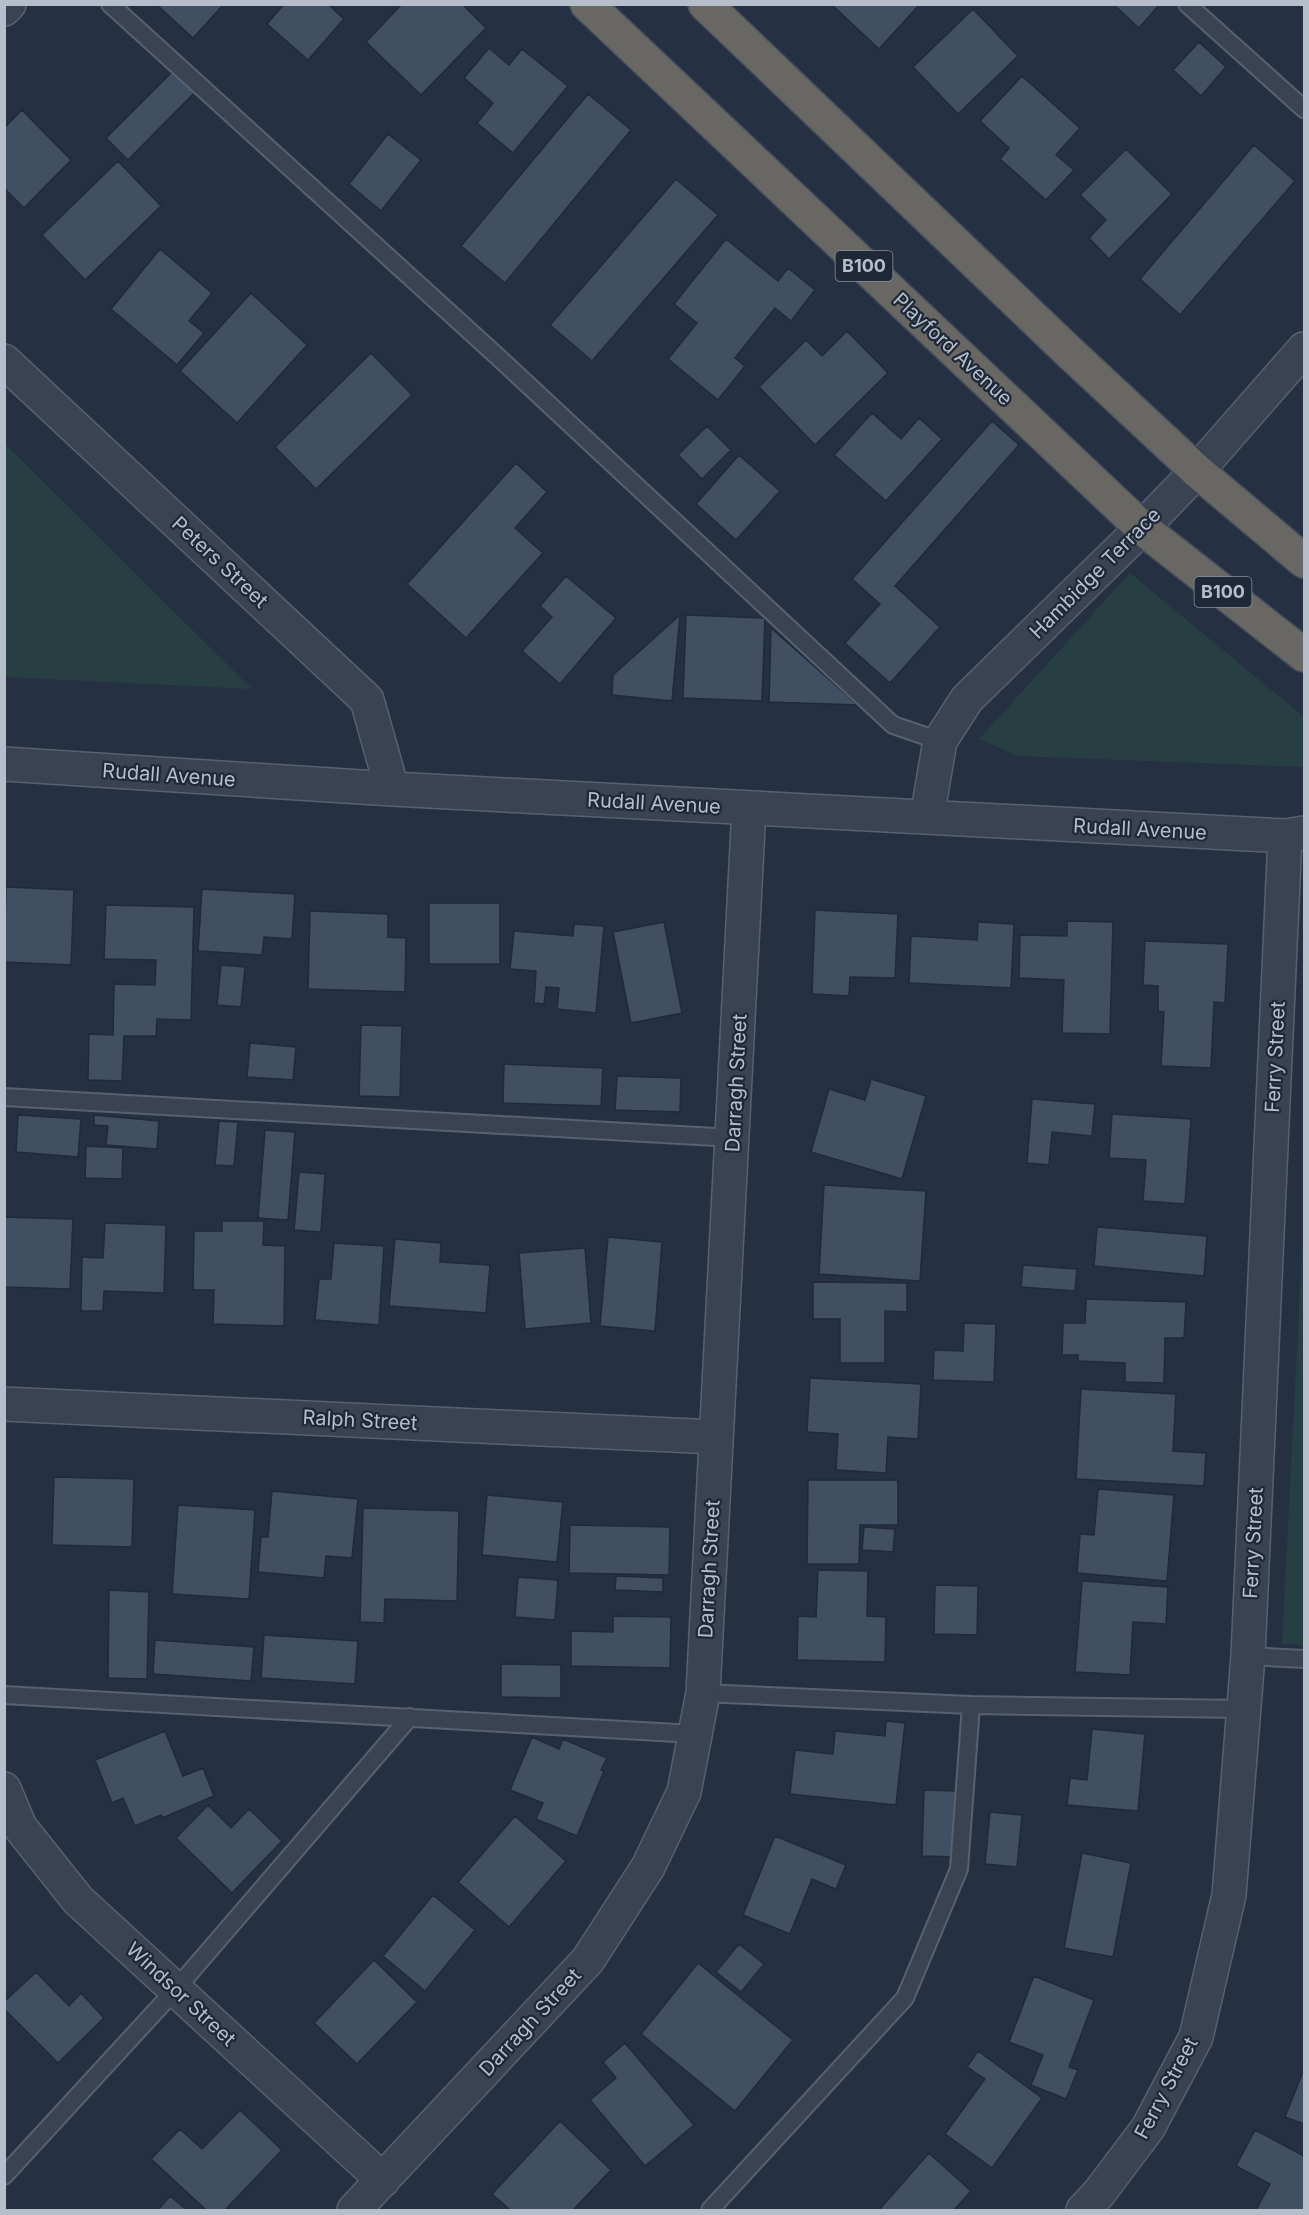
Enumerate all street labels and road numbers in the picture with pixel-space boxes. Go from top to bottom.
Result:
road number: B100 [836,251,892,281]
street label: Playford Avenue [888,288,1018,410]
street label: Hambidge Terrace [1025,503,1165,643]
street label: Peters Street [167,511,273,613]
road number: B100 [1194,577,1252,607]
street label: Rudall Avenue [101,758,237,792]
street label: Rudall Avenue [587,788,721,818]
street label: Rudall Avenue [1073,814,1207,844]
street label: Ferry Street [1260,1000,1290,1113]
street label: Darragh Street [720,1013,752,1153]
street label: Ralph Street [302,1405,418,1435]
street label: Ferry Street [1238,1486,1268,1599]
street label: Darragh Street [693,1499,725,1639]
street label: Windsor Street [121,1937,241,2051]
street label: Darragh Street [474,1963,586,2081]
street label: Ferry Street [1129,2033,1203,2143]

